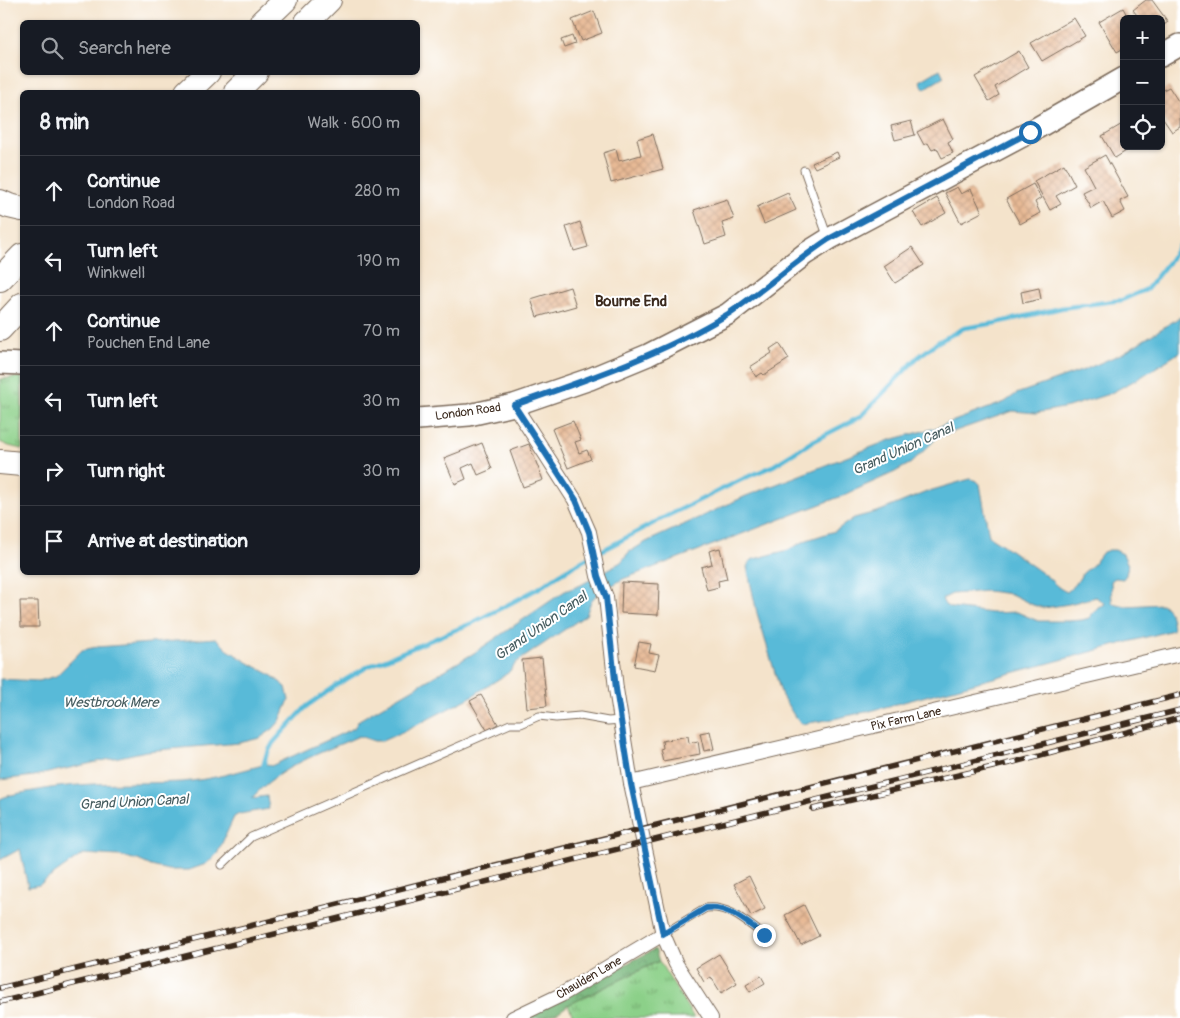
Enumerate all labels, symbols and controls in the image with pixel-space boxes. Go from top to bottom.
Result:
map controls [1120,15,1165,150]
button: + [1120,15,1165,60]
search box [20,20,420,75]
icon: search [38,34,66,62]
text: Search here [78,36,171,60]
button: − [1120,60,1165,105]
button: locate [1120,105,1165,150]
text: 8 min [40,109,89,136]
text: Walk · 600 m [307,113,400,133]
route start [1019,121,1042,144]
text: Continue [87,169,160,193]
icon: ahead [40,177,68,205]
text: 280 m [354,181,400,201]
text: London Road [87,193,175,213]
text: Turn left [87,239,157,263]
icon: left [40,247,68,275]
text: 190 m [357,251,400,271]
text: Winkwell [87,263,145,283]
district label: Bourne End [595,292,667,311]
text: Continue [87,309,160,333]
icon: ahead [40,317,68,345]
text: 70 m [363,321,400,341]
text: Pouchen End Lane [87,333,210,353]
icon: left [40,387,68,415]
text: Turn left [87,389,157,413]
text: 30 m [362,391,400,411]
street label: London Road [434,400,502,424]
water label: Grand Union Canal [850,418,958,479]
icon: right [40,457,68,485]
text: Turn right [87,459,165,483]
text: 30 m [362,461,400,481]
icon: arrive [40,527,68,555]
text: Arrive at destination [87,529,248,553]
water label: Grand Union Canal [492,587,592,664]
water label: Westbrook Mere [64,694,161,711]
street label: Pix Farm Lane [869,704,943,734]
water label: Grand Union Canal [79,791,190,813]
route end [753,924,776,947]
street label: Chaulden Lane [554,953,624,1003]

